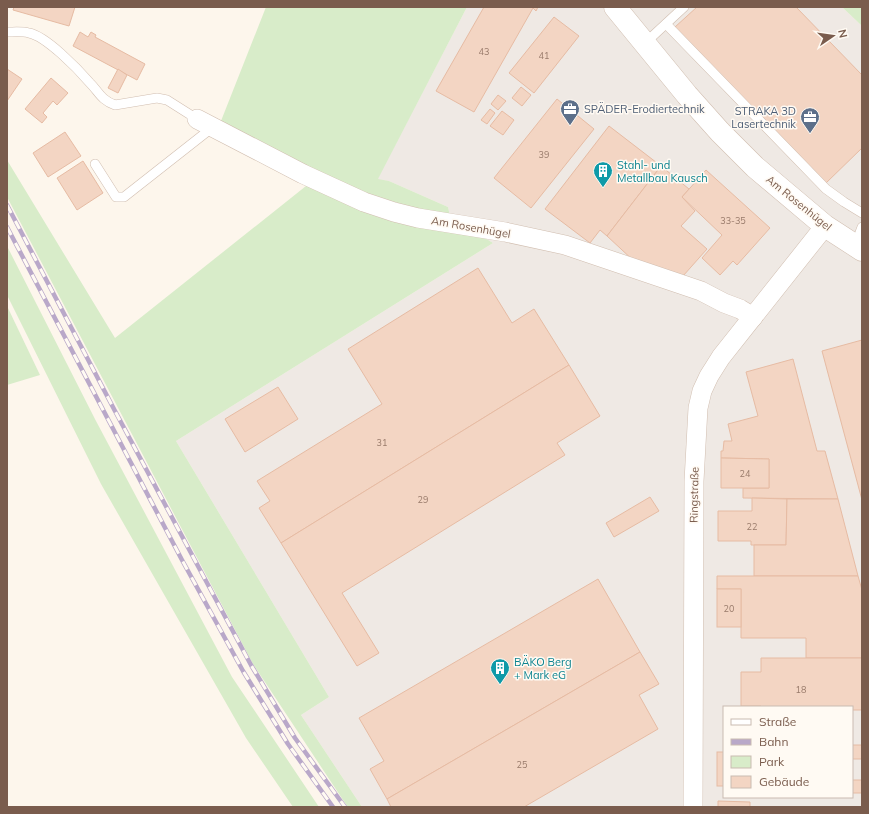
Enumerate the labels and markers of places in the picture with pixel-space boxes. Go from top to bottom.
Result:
office icon: SPÄDER-Erodiertechnik [559,98,581,126]
place label: SPÄDER-Erodiertechnik [584,102,705,116]
place label: STRAKA 3D Lasertechnik [731,104,796,131]
office icon: STRAKA 3D Lasertechnik [799,106,821,134]
place label: Stahl- und Metallbau Kausch [617,158,708,185]
building icon: Stahl- und Metallbau Kausch [592,160,614,188]
place label: BÄKO Berg + Mark eG [514,655,572,682]
building icon: BÄKO Berg + Mark eG [489,657,511,685]

